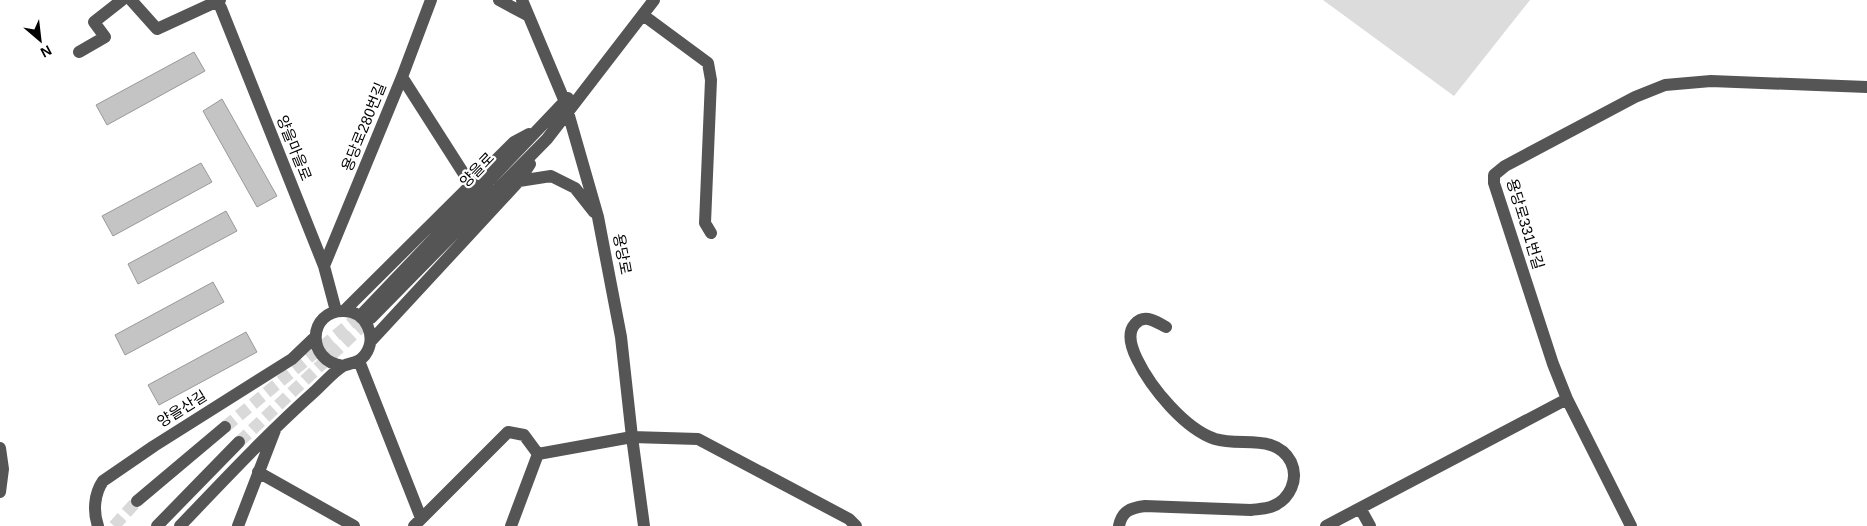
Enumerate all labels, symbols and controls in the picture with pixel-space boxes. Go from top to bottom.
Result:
north arrow [15,15,65,65]
text: N [38,42,54,61]
street label: 용당로280번길 [338,80,389,174]
street label: 양을마을로 [274,113,315,183]
street label: 양을로 [456,149,497,190]
street label: 용당로331번길 [1504,176,1547,271]
street label: 용당로 [610,232,635,276]
street label: 양을산길 [154,387,210,430]

